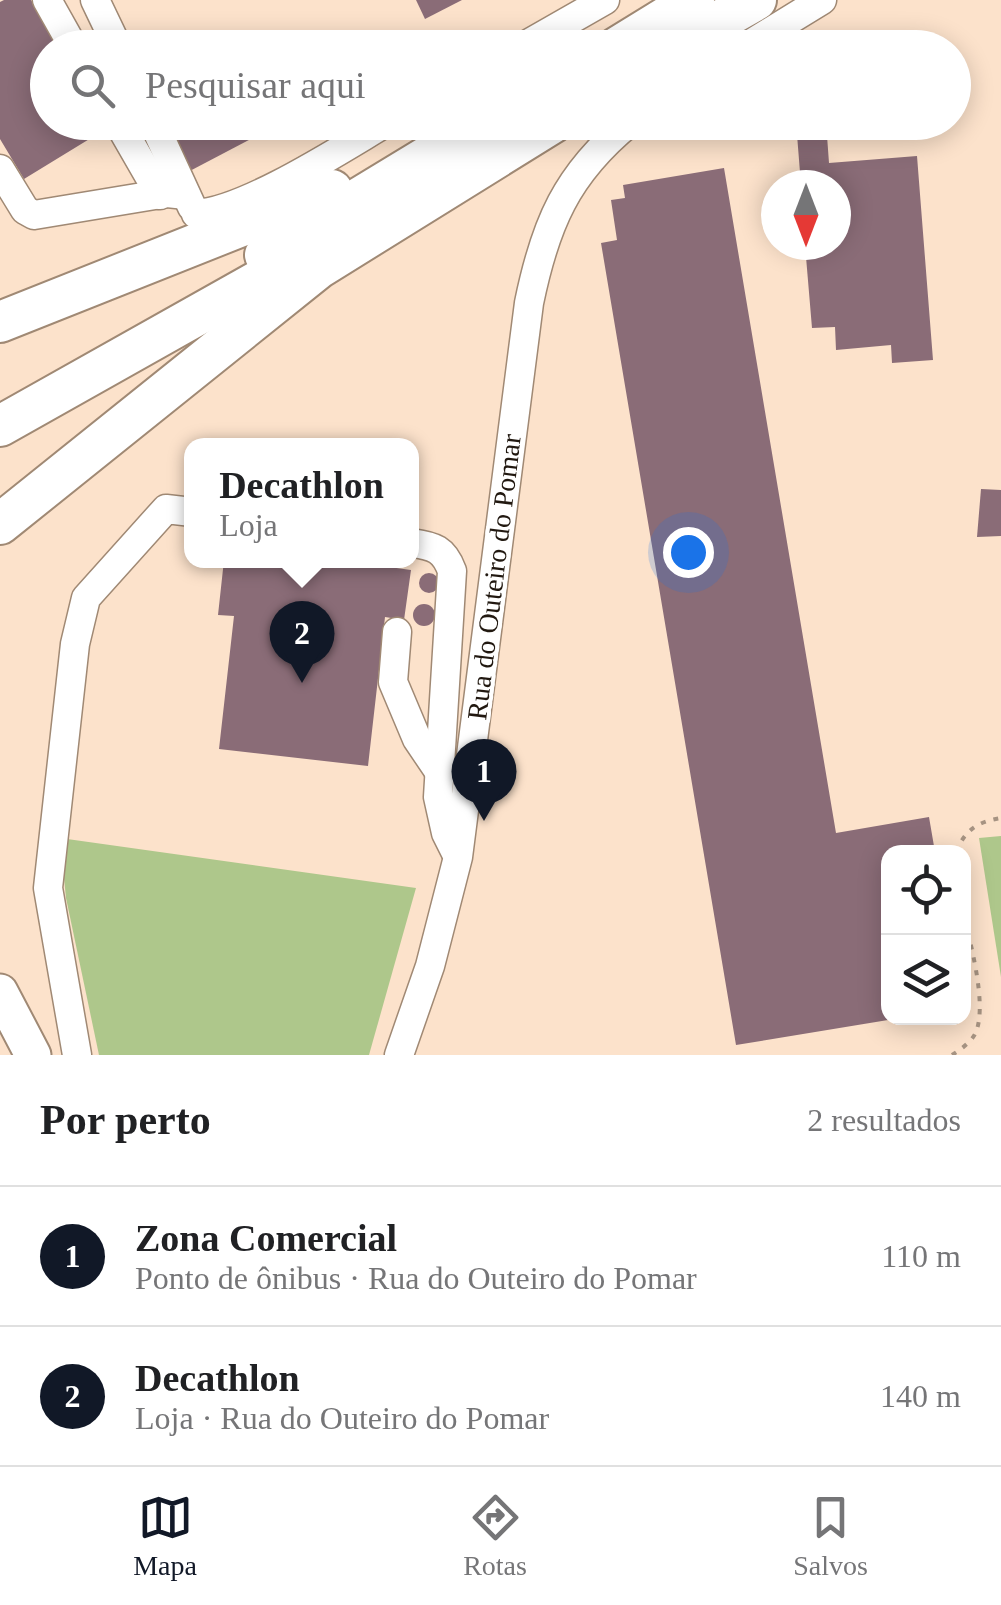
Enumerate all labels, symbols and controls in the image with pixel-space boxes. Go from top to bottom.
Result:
search box [30,30,971,140]
icon: search [65,58,120,113]
text: Pesquisar aqui [145,64,366,106]
north arrow [761,170,851,260]
street label: Rua do Outeiro do Pomar [461,432,527,722]
popup [184,438,419,568]
text: Decathlon [219,464,384,506]
text: Loja [219,507,278,543]
your location [663,527,714,578]
pin: 2 [270,600,334,683]
pin: 1 [452,738,516,821]
map controls [881,845,971,1025]
button: locate [881,845,971,935]
button: layers [881,935,971,1025]
text: Por perto [40,1097,211,1143]
text: 2 resultados [807,1102,961,1138]
text: Zona Comercial [135,1217,397,1259]
text: 1 [65,1238,81,1274]
text: 110 m [881,1238,961,1274]
text: Ponto de ônibus · Rua do Outeiro do Pomar [135,1260,697,1296]
text: Decathlon [135,1357,300,1399]
text: 2 [65,1378,81,1414]
text: 140 m [880,1378,961,1414]
text: Loja · Rua do Outeiro do Pomar [135,1400,549,1436]
tab: Mapa [133,1490,197,1582]
tab: Rotas [463,1490,527,1582]
tab: Salvos [793,1490,868,1582]

